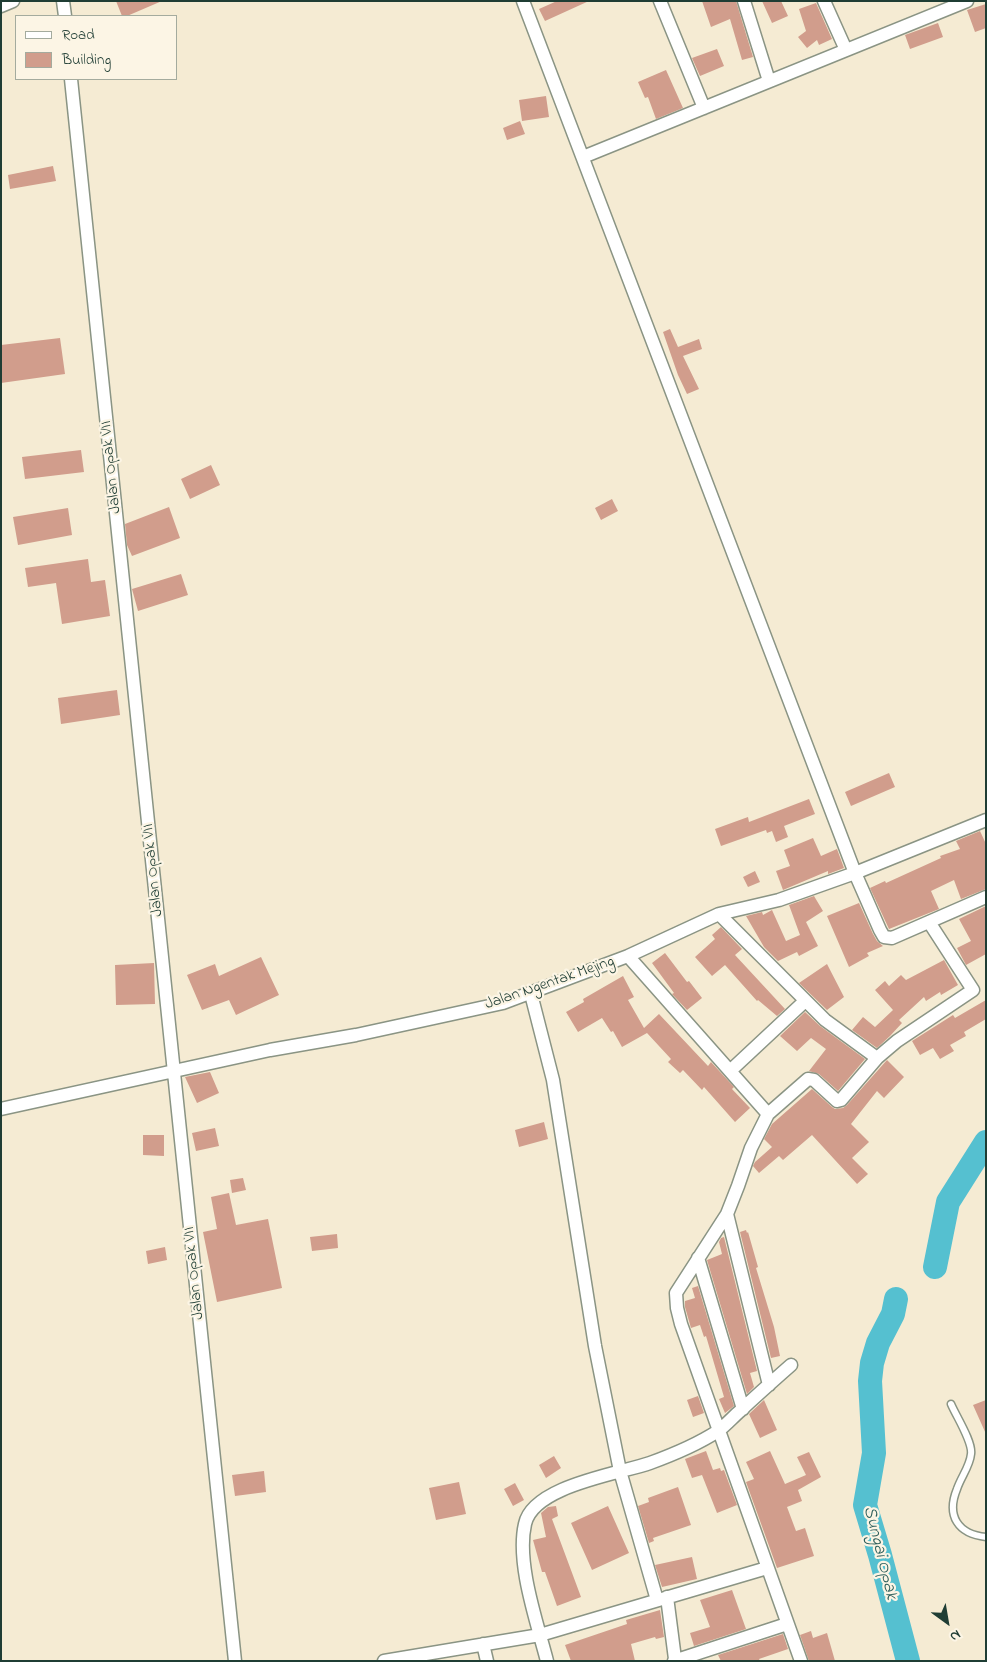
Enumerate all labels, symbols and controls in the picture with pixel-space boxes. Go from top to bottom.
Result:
legend [15,15,178,80]
text: Road [62,24,95,46]
text: Building [62,49,111,71]
street label: Jalan Opak VII [98,419,126,515]
street label: Jalan Opak VII [140,822,168,918]
street label: Jalan Ngentak Mejing [483,953,617,1015]
street label: Jalan Opak VII [181,1225,209,1321]
water label: Sungai Opak [857,1504,901,1602]
north arrow [922,1597,972,1647]
text: N [946,1624,965,1647]

